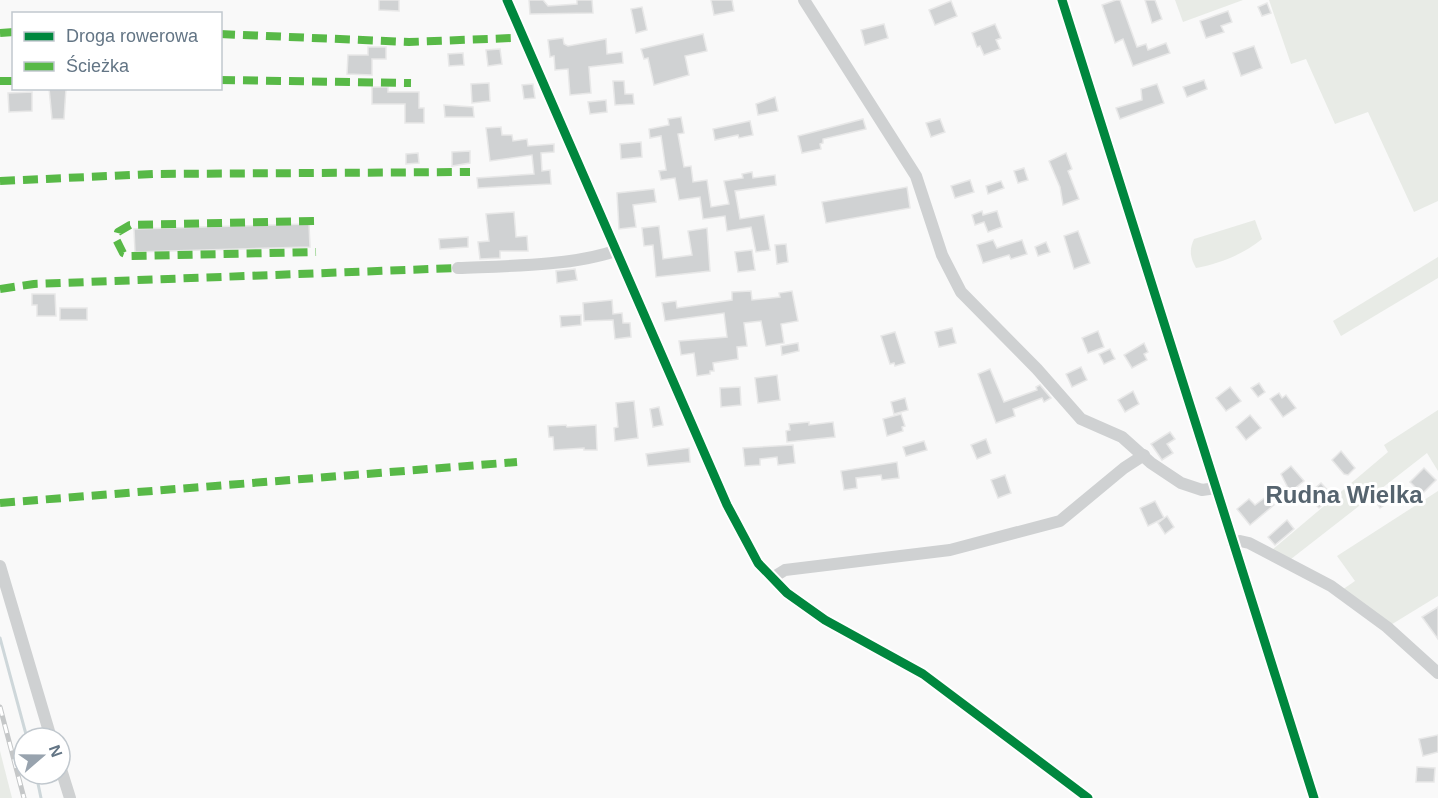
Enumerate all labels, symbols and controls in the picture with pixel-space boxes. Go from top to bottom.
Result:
legend [12,12,222,90]
text: Droga rowerowa [66,26,199,46]
text: Ścieżka [66,55,130,76]
district label: Rudna Wielka [1265,481,1423,508]
north arrow [12,726,72,786]
text: N [46,743,66,759]

